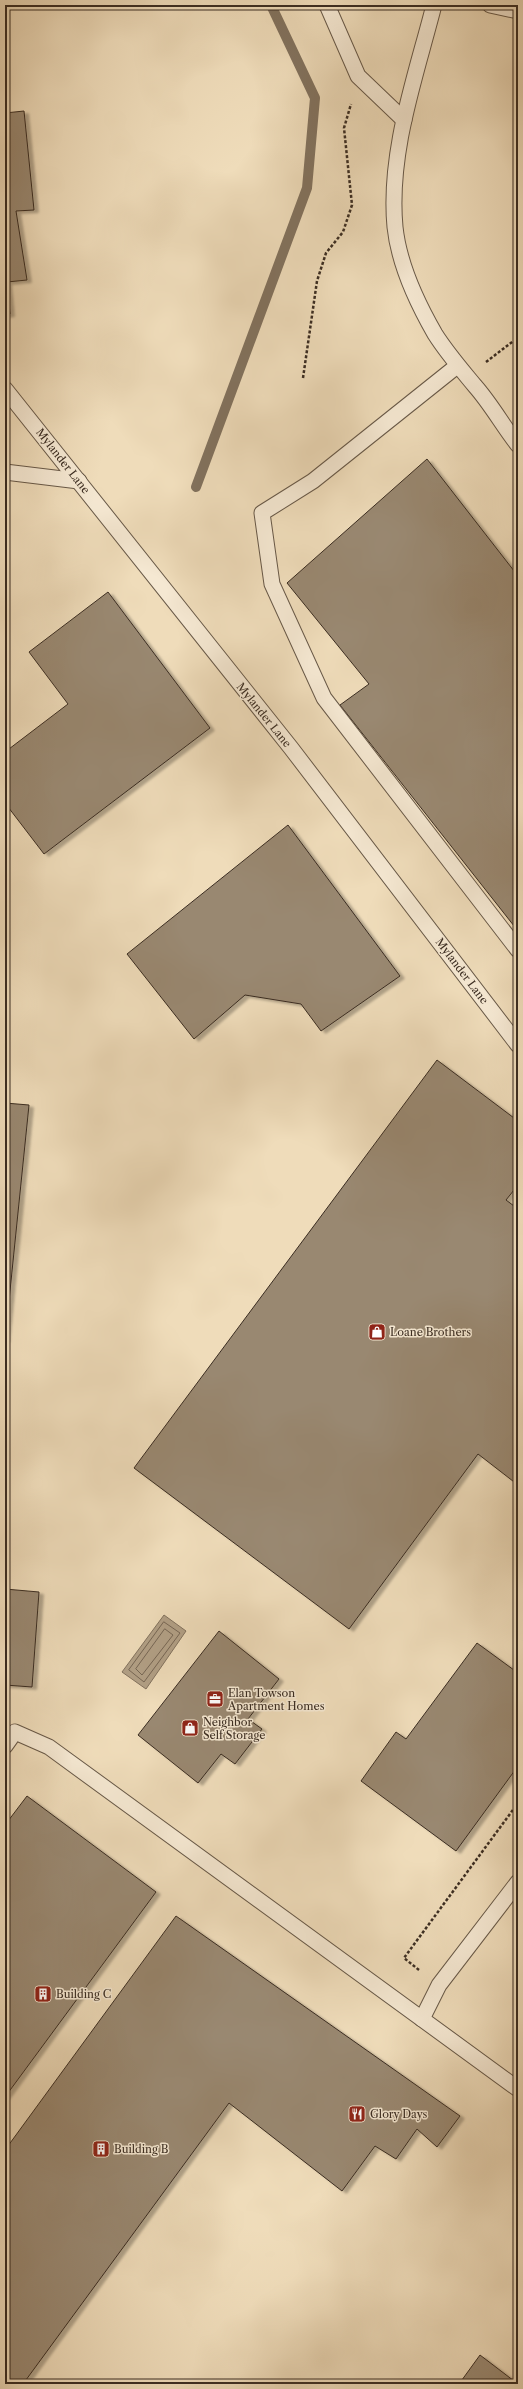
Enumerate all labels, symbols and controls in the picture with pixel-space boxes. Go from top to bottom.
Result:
street label: Mylander Lane [33,426,93,496]
street label: Mylander Lane [234,680,294,750]
street label: Mylander Lane [433,935,491,1007]
shop icon: Loane Brothers [367,1322,387,1342]
place label: Loane Brothers [390,1325,471,1339]
place label: Elan Towson Apartment Homes [227,1686,325,1713]
office icon: Elan Towson Apartment Homes [205,1689,225,1709]
place label: Neighbor Self Storage [203,1715,265,1742]
shop icon: Neighbor Self Storage [180,1718,200,1738]
building icon: Building C [33,1984,53,2004]
place label: Building C [56,1987,111,2001]
restaurant icon: Glory Days [347,2104,367,2124]
place label: Glory Days [370,2107,428,2121]
building icon: Building B [91,2139,111,2159]
place label: Building B [114,2142,169,2156]

